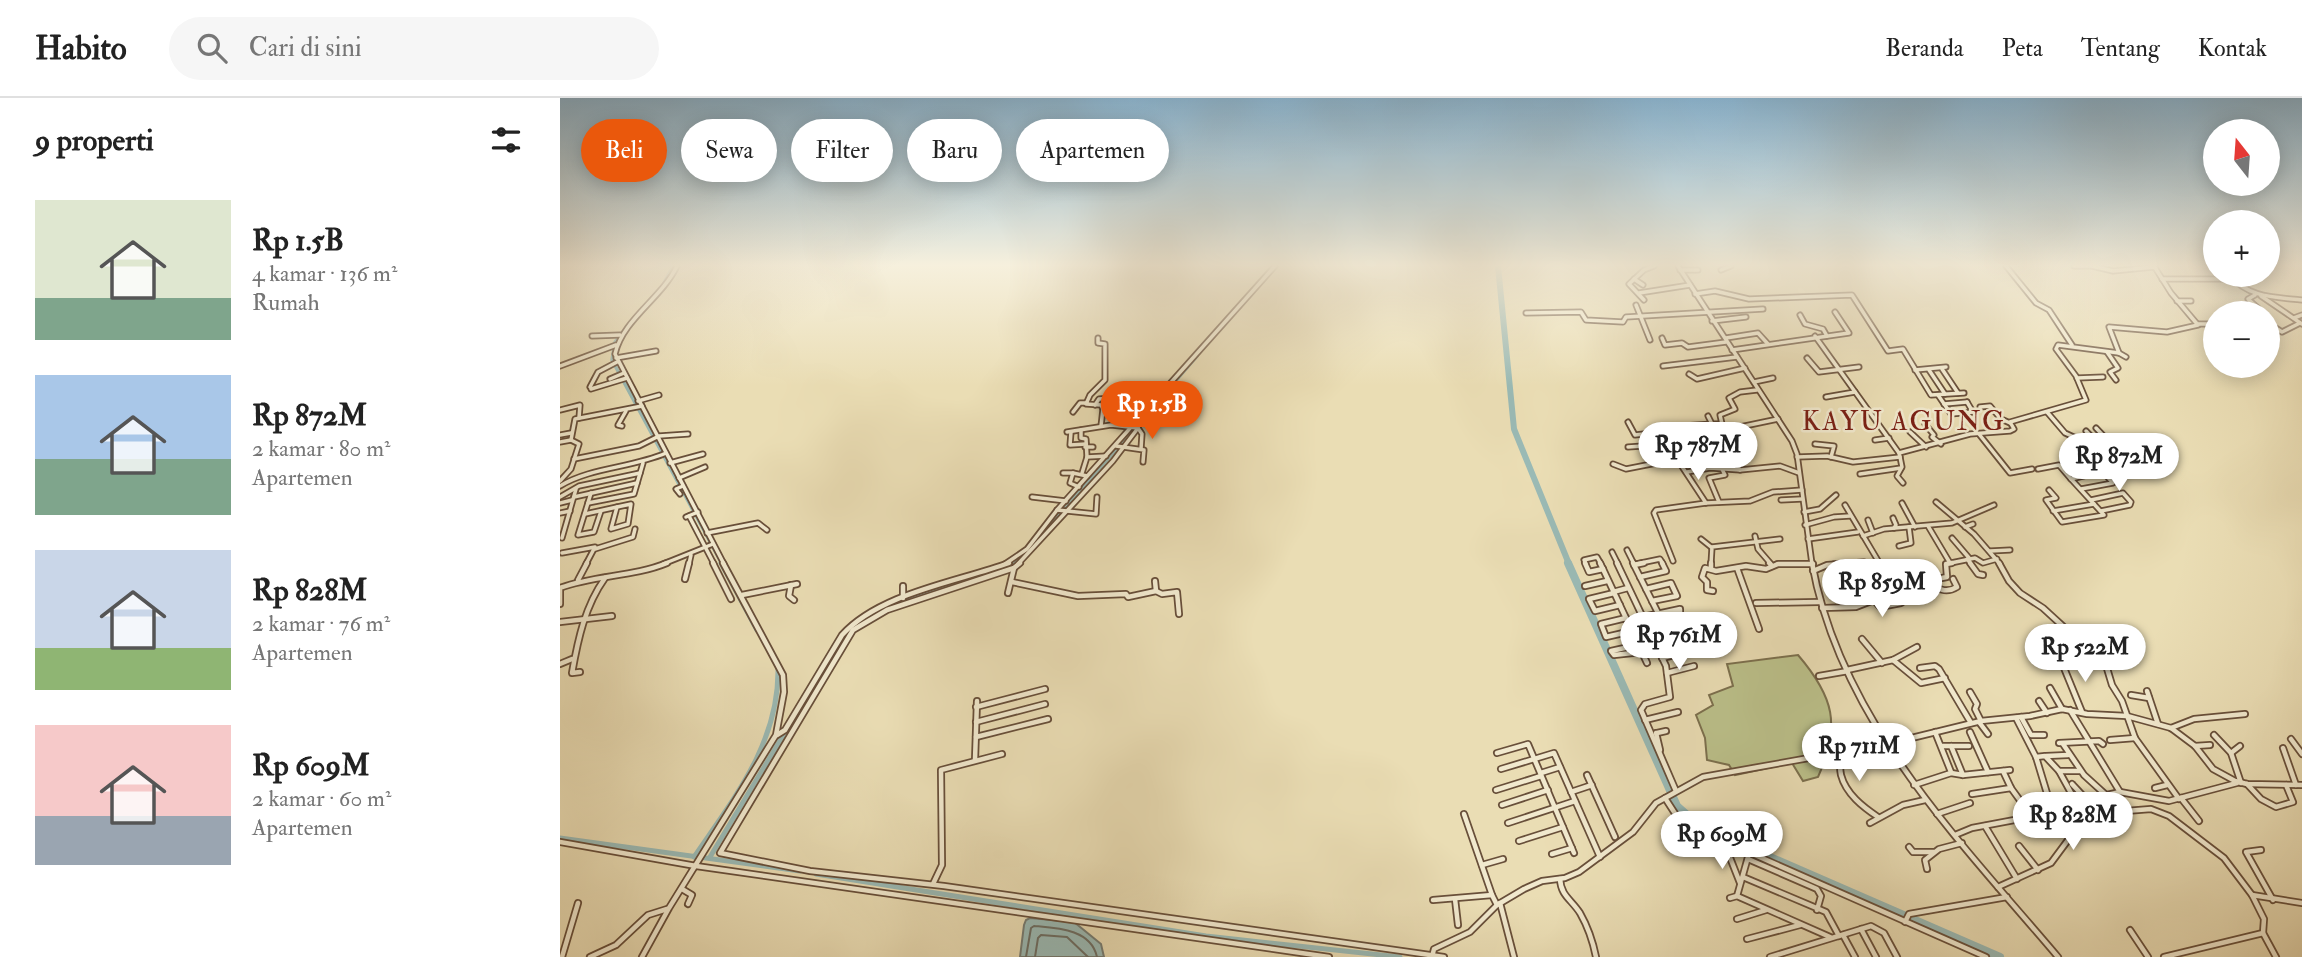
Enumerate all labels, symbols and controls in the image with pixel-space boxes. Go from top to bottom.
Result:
search box [169,17,659,80]
text: Habito [35,28,127,69]
icon: search [193,29,231,67]
text: Cari di sini [249,32,362,64]
text: Beranda [1885,33,1964,64]
text: Peta [2002,33,2043,64]
text: Tentang [2081,33,2160,64]
text: Kontak [2198,33,2267,64]
chip: Beli [581,119,667,182]
chip: Sewa [681,119,777,182]
chip: Filter [791,119,893,182]
chip: Baru [907,119,1002,182]
chip: Apartemen [1016,119,1169,182]
north arrow [2203,119,2280,196]
map controls [2203,119,2280,378]
icon: filters [487,121,525,159]
text: 9 properti [35,122,154,159]
button: + [2203,210,2280,287]
text: Rp 1.5B [252,222,344,259]
icon: home [91,228,175,312]
text: 4 kamar · 136 m² [252,259,397,288]
text: Rumah [252,288,320,317]
button: − [2203,301,2280,378]
pin: Rp 1.5B [1087,382,1217,441]
text: Rp 1.5B [1117,389,1187,418]
text: Rp 872M [252,397,367,434]
icon: home [91,403,175,487]
district label: KAYU AGUNG [1802,406,2006,438]
pin: Rp 787M [1633,422,1763,482]
text: Rp 787M [1654,430,1742,459]
text: 2 kamar · 80 m² [252,434,391,463]
pin: Rp 872M [2054,434,2184,493]
text: Rp 872M [2075,441,2163,470]
text: Apartemen [252,463,353,492]
pin: Rp 859M [1817,560,1947,619]
text: Rp 859M [1838,567,1926,596]
text: Rp 828M [252,572,367,609]
icon: home [91,578,175,662]
text: 2 kamar · 76 m² [252,609,390,638]
pin: Rp 761M [1614,612,1744,672]
text: Rp 761M [1636,620,1722,649]
pin: Rp 522M [2020,624,2150,684]
text: Rp 522M [2041,632,2129,661]
text: Apartemen [252,638,353,667]
pin: Rp 711M [1794,724,1924,783]
text: Rp 711M [1818,731,1900,760]
text: Rp 609M [252,747,370,784]
icon: home [91,753,175,837]
text: 2 kamar · 60 m² [252,784,391,813]
pin: Rp 828M [2008,792,2138,852]
text: Rp 828M [2029,800,2117,829]
pin: Rp 609M [1657,812,1787,871]
text: Apartemen [252,813,353,842]
text: Rp 609M [1677,819,1767,848]

